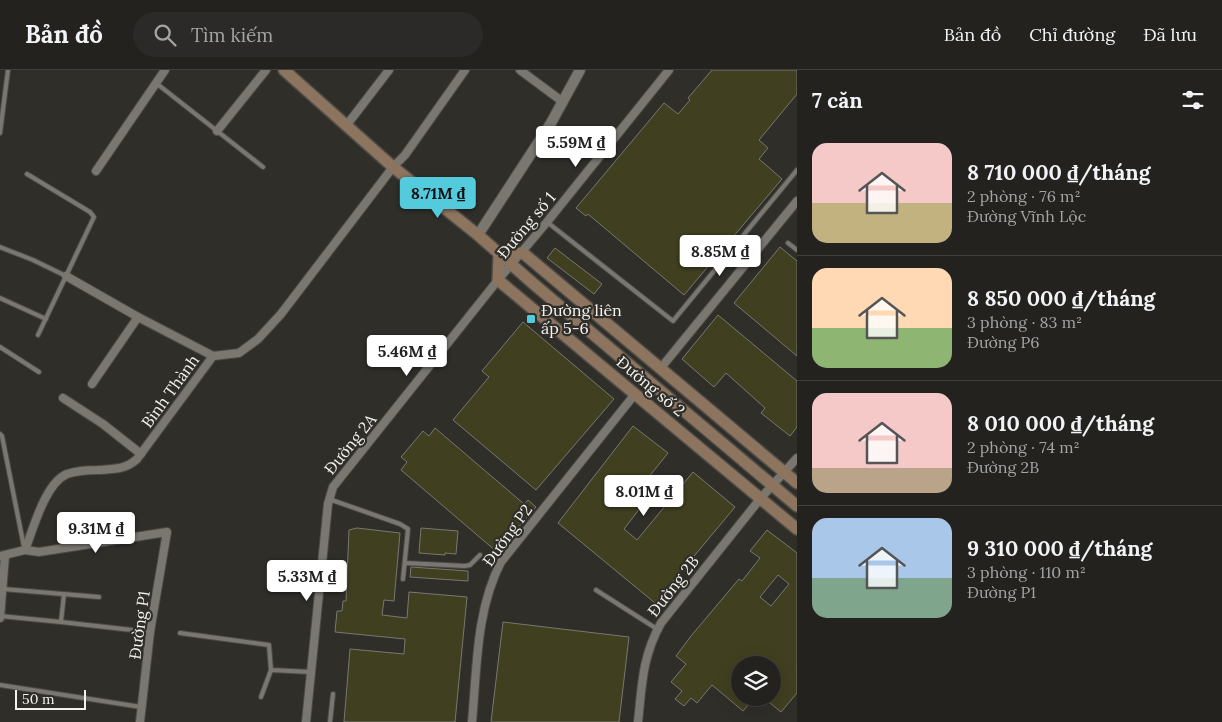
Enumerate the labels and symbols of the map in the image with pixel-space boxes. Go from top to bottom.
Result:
pin: 5.59M ₫ [530,126,622,168]
pin: 8.71M ₫ [392,176,484,219]
street label: Đường số 1 [492,188,560,262]
pin: 8.85M ₫ [674,234,766,277]
place label: Đường liên ấp 5-6 [541,300,622,338]
marker: Đường liên ấp 5-6 [525,313,537,325]
pin: 5.46M ₫ [361,334,453,377]
street label: Bình Thành [137,350,203,431]
street label: Đường số 2 [613,352,689,420]
street label: Đường 2A [320,409,381,478]
pin: 8.01M ₫ [598,474,690,517]
street label: Đường P2 [478,500,536,570]
pin: 9.31M ₫ [50,512,142,554]
street label: Đường 2B [643,551,703,621]
pin: 5.33M ₫ [261,560,353,602]
street label: Đường P1 [124,589,154,661]
scale bar [15,687,86,710]

